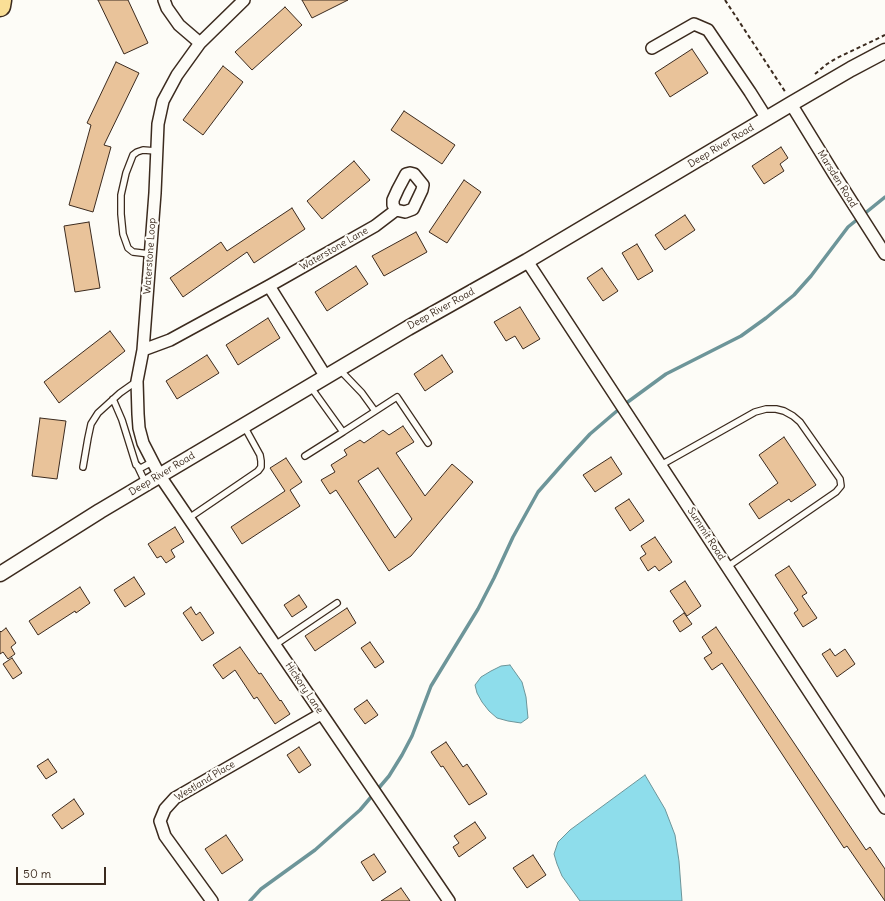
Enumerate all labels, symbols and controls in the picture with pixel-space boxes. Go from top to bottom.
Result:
street label: Deep River Road [686,122,756,170]
street label: Marsden Road [815,148,859,210]
street label: Waterstone Loop [141,217,159,295]
street label: Waterstone Lane [298,225,370,273]
street label: Deep River Road [405,286,477,332]
street label: Deep River Road [127,450,197,498]
street label: Summit Road [685,505,727,563]
street label: Hickory Lane [282,660,326,716]
street label: Westland Place [173,758,237,804]
scale bar [18,859,108,885]
text: 50 m [23,866,51,881]

